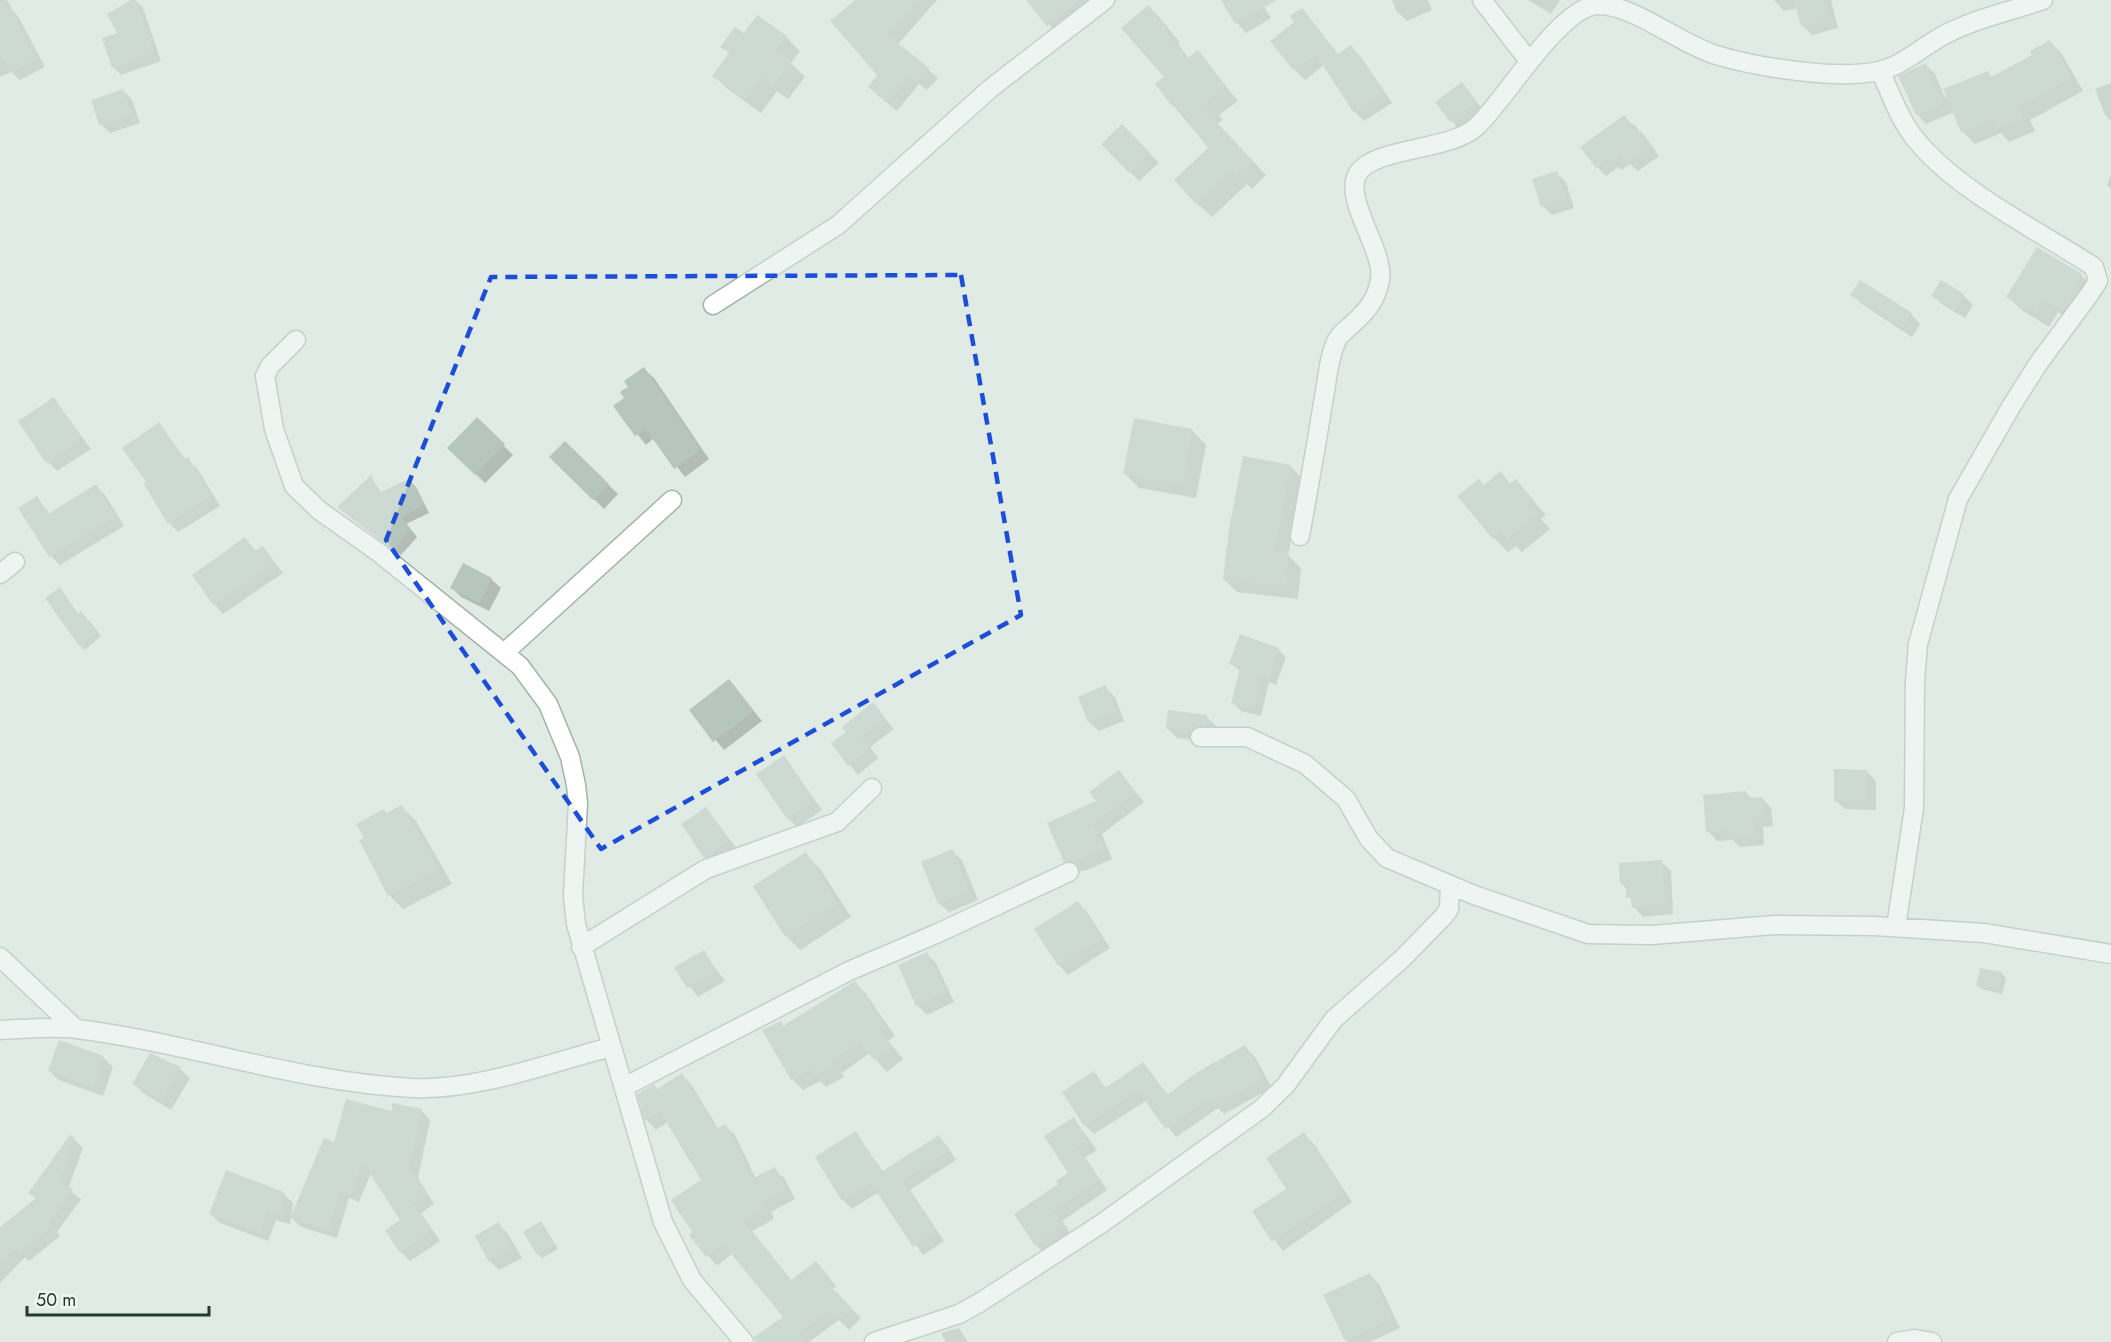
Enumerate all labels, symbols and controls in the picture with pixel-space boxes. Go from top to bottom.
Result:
scale bar [27,1279,208,1317]
text: 50 m [36,1287,76,1313]

